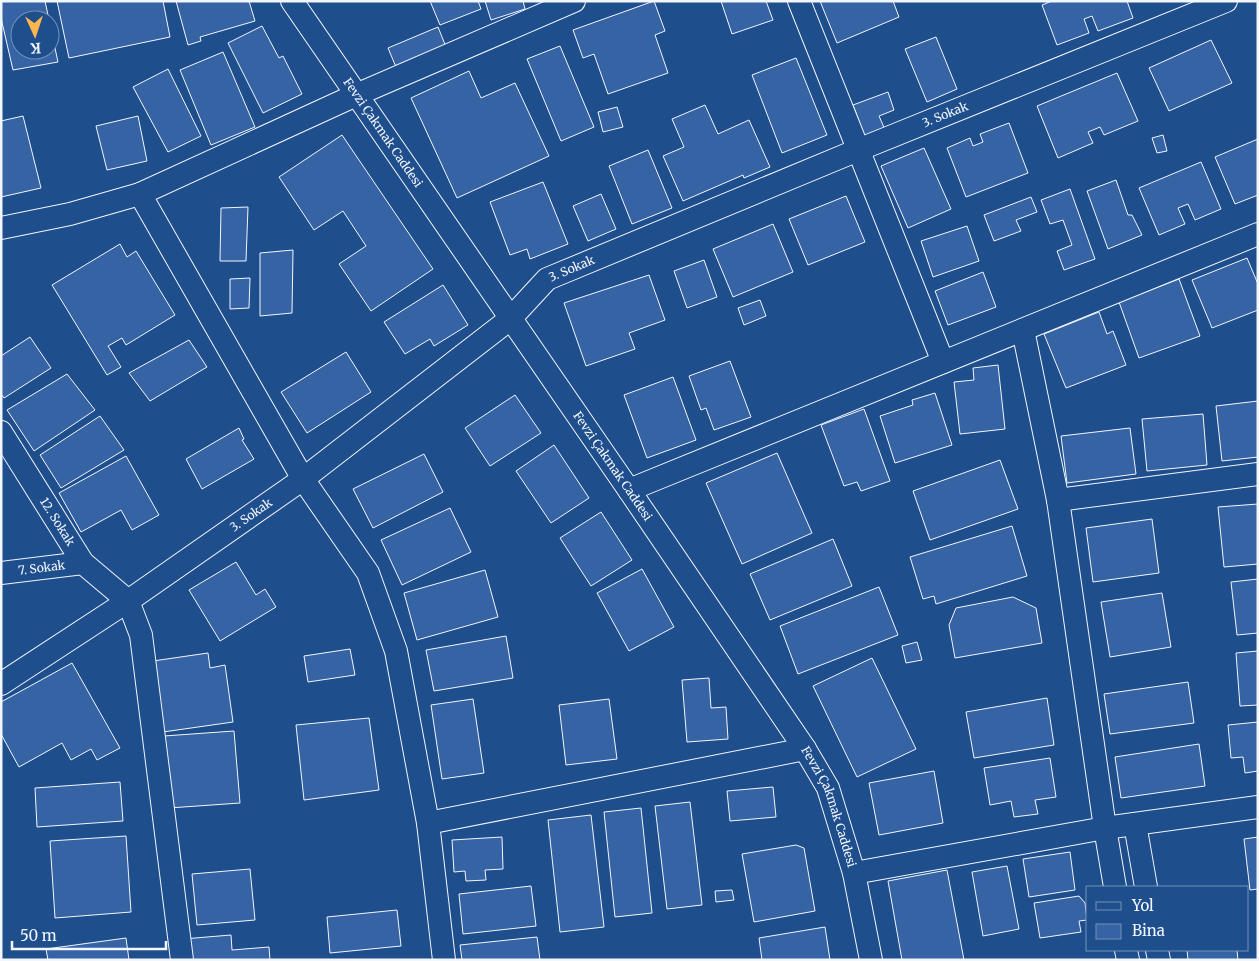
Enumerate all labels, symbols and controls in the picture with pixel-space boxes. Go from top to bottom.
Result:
north arrow [10,10,60,60]
text: K [29,39,41,57]
street label: Fevzi Çakmak Caddesi [340,75,426,190]
street label: 3. Sokak [920,98,971,130]
street label: 3. Sokak [546,252,597,284]
street label: Fevzi Çakmak Caddesi [570,408,656,524]
street label: 3. Sokak [227,494,275,535]
street label: 12. Sokak [37,495,79,549]
street label: 7. Sokak [17,557,66,578]
street label: Fevzi Çakmak Caddesi [798,744,860,869]
legend [1086,886,1249,951]
text: Yol [1131,896,1154,915]
scale bar [12,918,166,950]
text: Bina [1132,921,1165,940]
text: 50 m [20,926,57,945]

